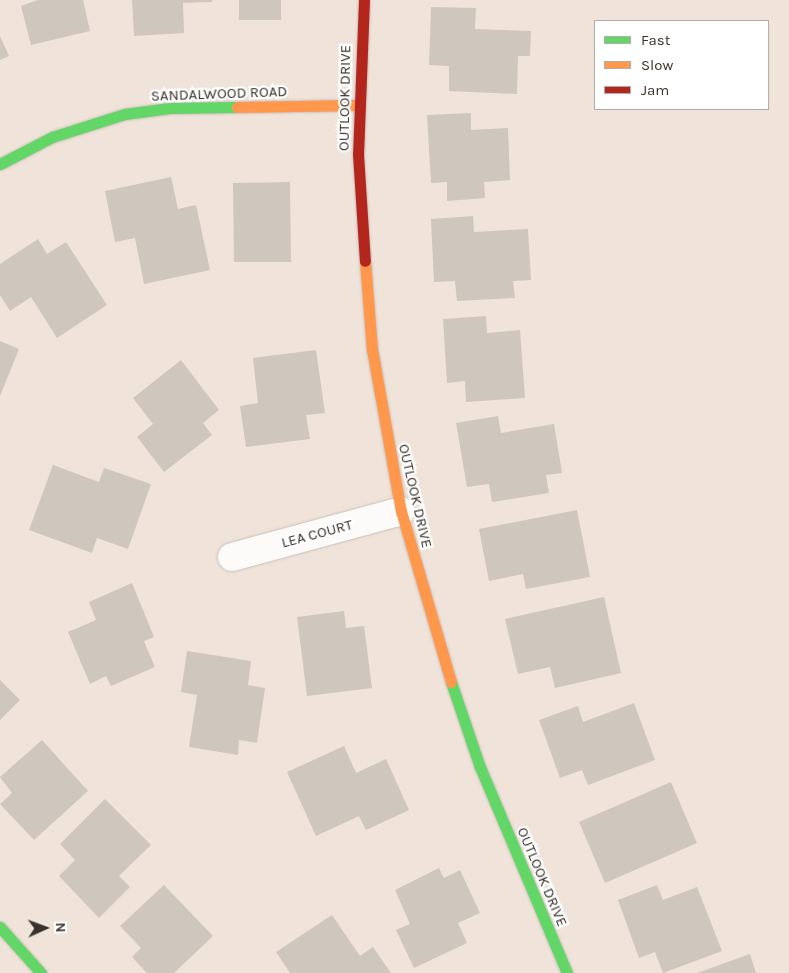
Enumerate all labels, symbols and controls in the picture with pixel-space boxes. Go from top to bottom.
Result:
legend [594,20,769,110]
text: Fast [641,31,670,49]
street label: OUTLOOK DRIVE [335,45,355,151]
text: Slow [641,56,673,74]
text: Jam [641,81,669,99]
street label: SANDALWOOD ROAD [150,83,288,105]
street label: OUTLOOK DRIVE [394,442,436,550]
street label: LEA COURT [279,516,355,552]
street label: OUTLOOK DRIVE [513,825,571,929]
north arrow [20,903,70,953]
text: N [52,922,69,933]

